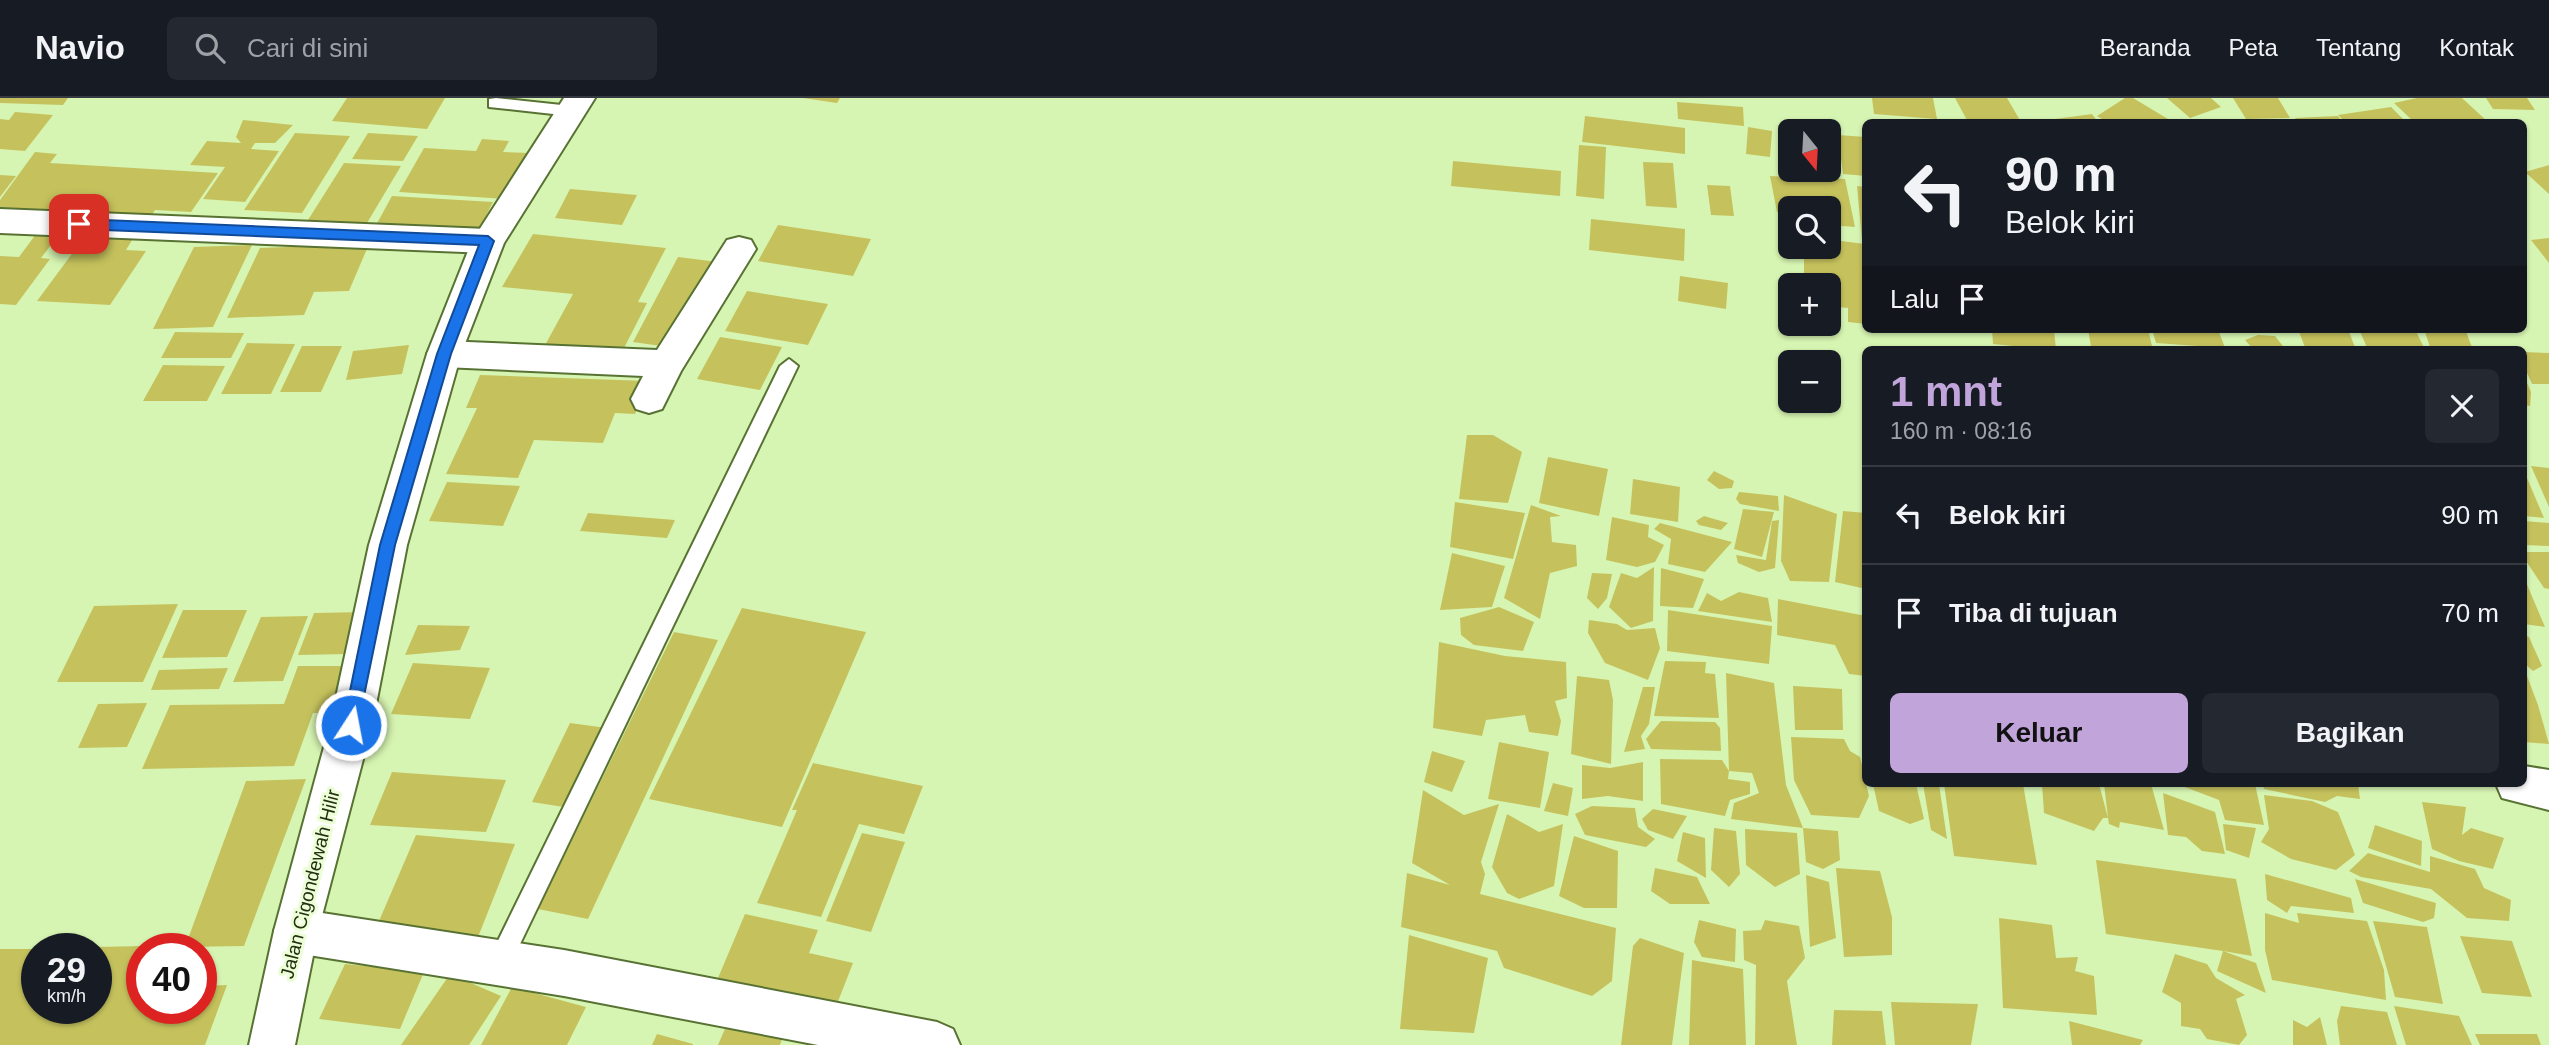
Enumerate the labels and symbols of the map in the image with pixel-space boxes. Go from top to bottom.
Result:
north arrow [1778,119,1841,182]
pin [49,194,109,254]
position arrow [314,688,388,762]
street label: Jalan Cigondewah Hilir [276,787,344,981]
speed limit sign: 40 [126,933,217,1024]

